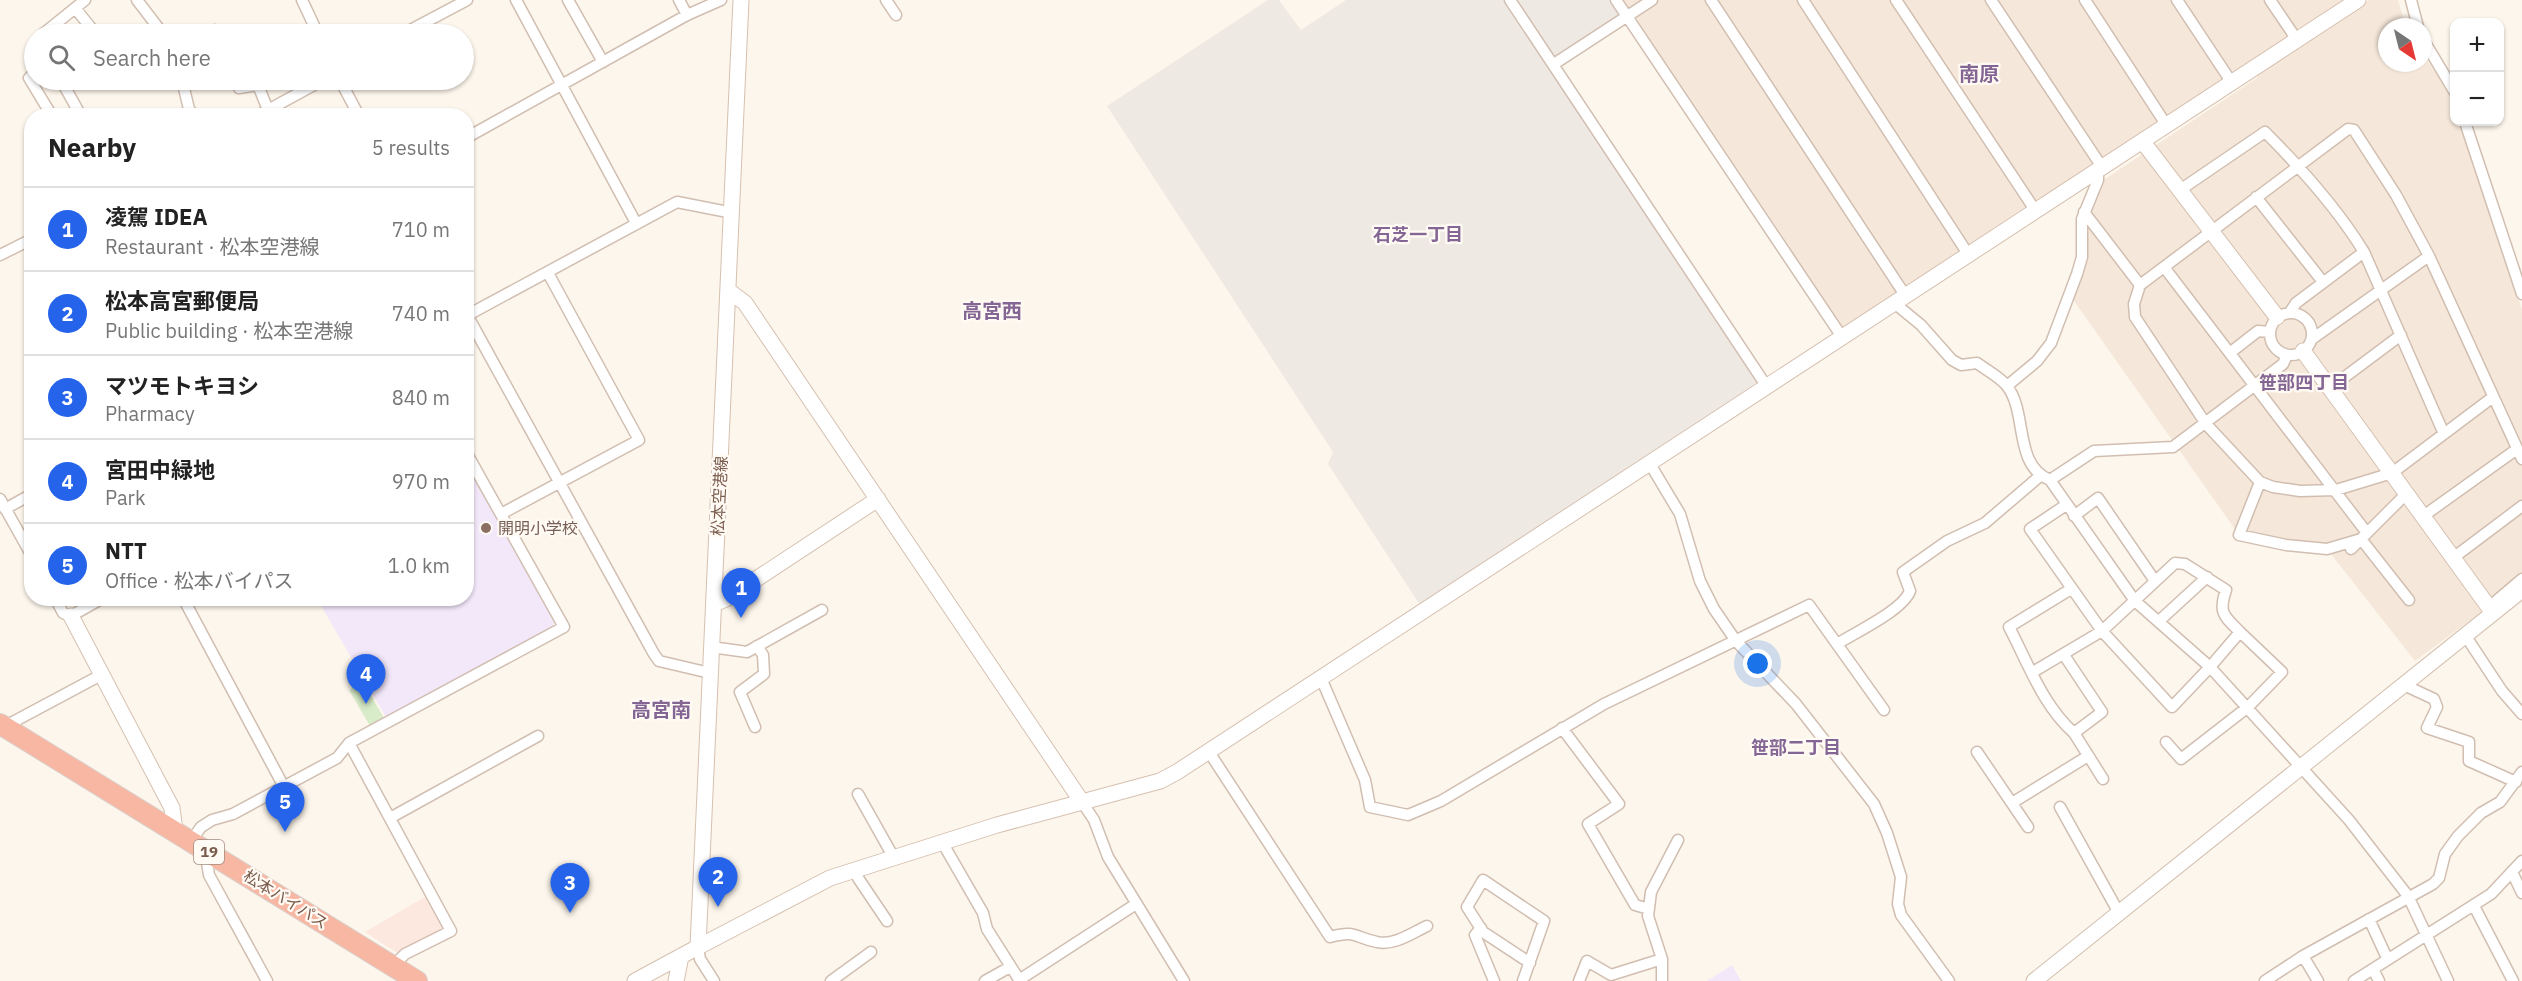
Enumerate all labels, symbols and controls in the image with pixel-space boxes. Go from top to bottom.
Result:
north arrow [2378,18,2432,72]
map controls [2450,18,2504,126]
button: + [2450,18,2504,72]
search box [24,24,474,90]
icon: search [45,41,78,74]
text: Search here [93,43,211,72]
district label: 南原 [1959,60,1999,87]
button: − [2450,72,2504,126]
text: Nearby [48,130,136,164]
text: 5 results [372,134,450,161]
text: 凌駕 IDEA [105,202,207,231]
text: 1 [62,216,74,243]
text: 710 m [392,216,450,243]
district label: 石芝一丁目 [1373,223,1463,246]
text: Restaurant · 松本空港線 [105,233,319,260]
text: 松本高宮郵便局 [105,286,259,315]
district label: 高宮西 [962,297,1022,324]
text: 2 [62,300,74,327]
text: 740 m [392,300,450,327]
text: Public building · 松本空港線 [105,317,353,344]
text: マツモトキヨシ [105,371,259,400]
district label: 笹部四丁目 [2259,371,2349,394]
text: 3 [62,384,74,411]
text: 840 m [392,384,450,411]
text: Pharmacy [105,400,195,427]
text: 宮田中緑地 [105,455,215,484]
street label: 松本空港線 [707,456,731,536]
text: 4 [62,468,74,495]
text: 970 m [392,468,450,495]
text: Park [105,484,145,511]
place label: 開明小学校 [498,518,578,538]
marker: 開明小学校 [479,521,493,535]
text: NTT [105,536,147,565]
text: 5 [62,552,74,579]
text: 1.0 km [388,552,450,579]
text: Office · 松本バイパス [105,567,293,594]
pin: 1 [722,568,760,618]
your location [1743,649,1772,678]
pin: 4 [346,654,386,704]
district label: 高宮南 [631,696,691,723]
district label: 笹部二丁目 [1751,736,1841,759]
pin: 5 [266,782,304,832]
road number: 19 [194,840,224,864]
pin: 2 [698,858,738,907]
pin: 3 [550,864,590,913]
street label: 松本バイパス [240,865,332,933]

